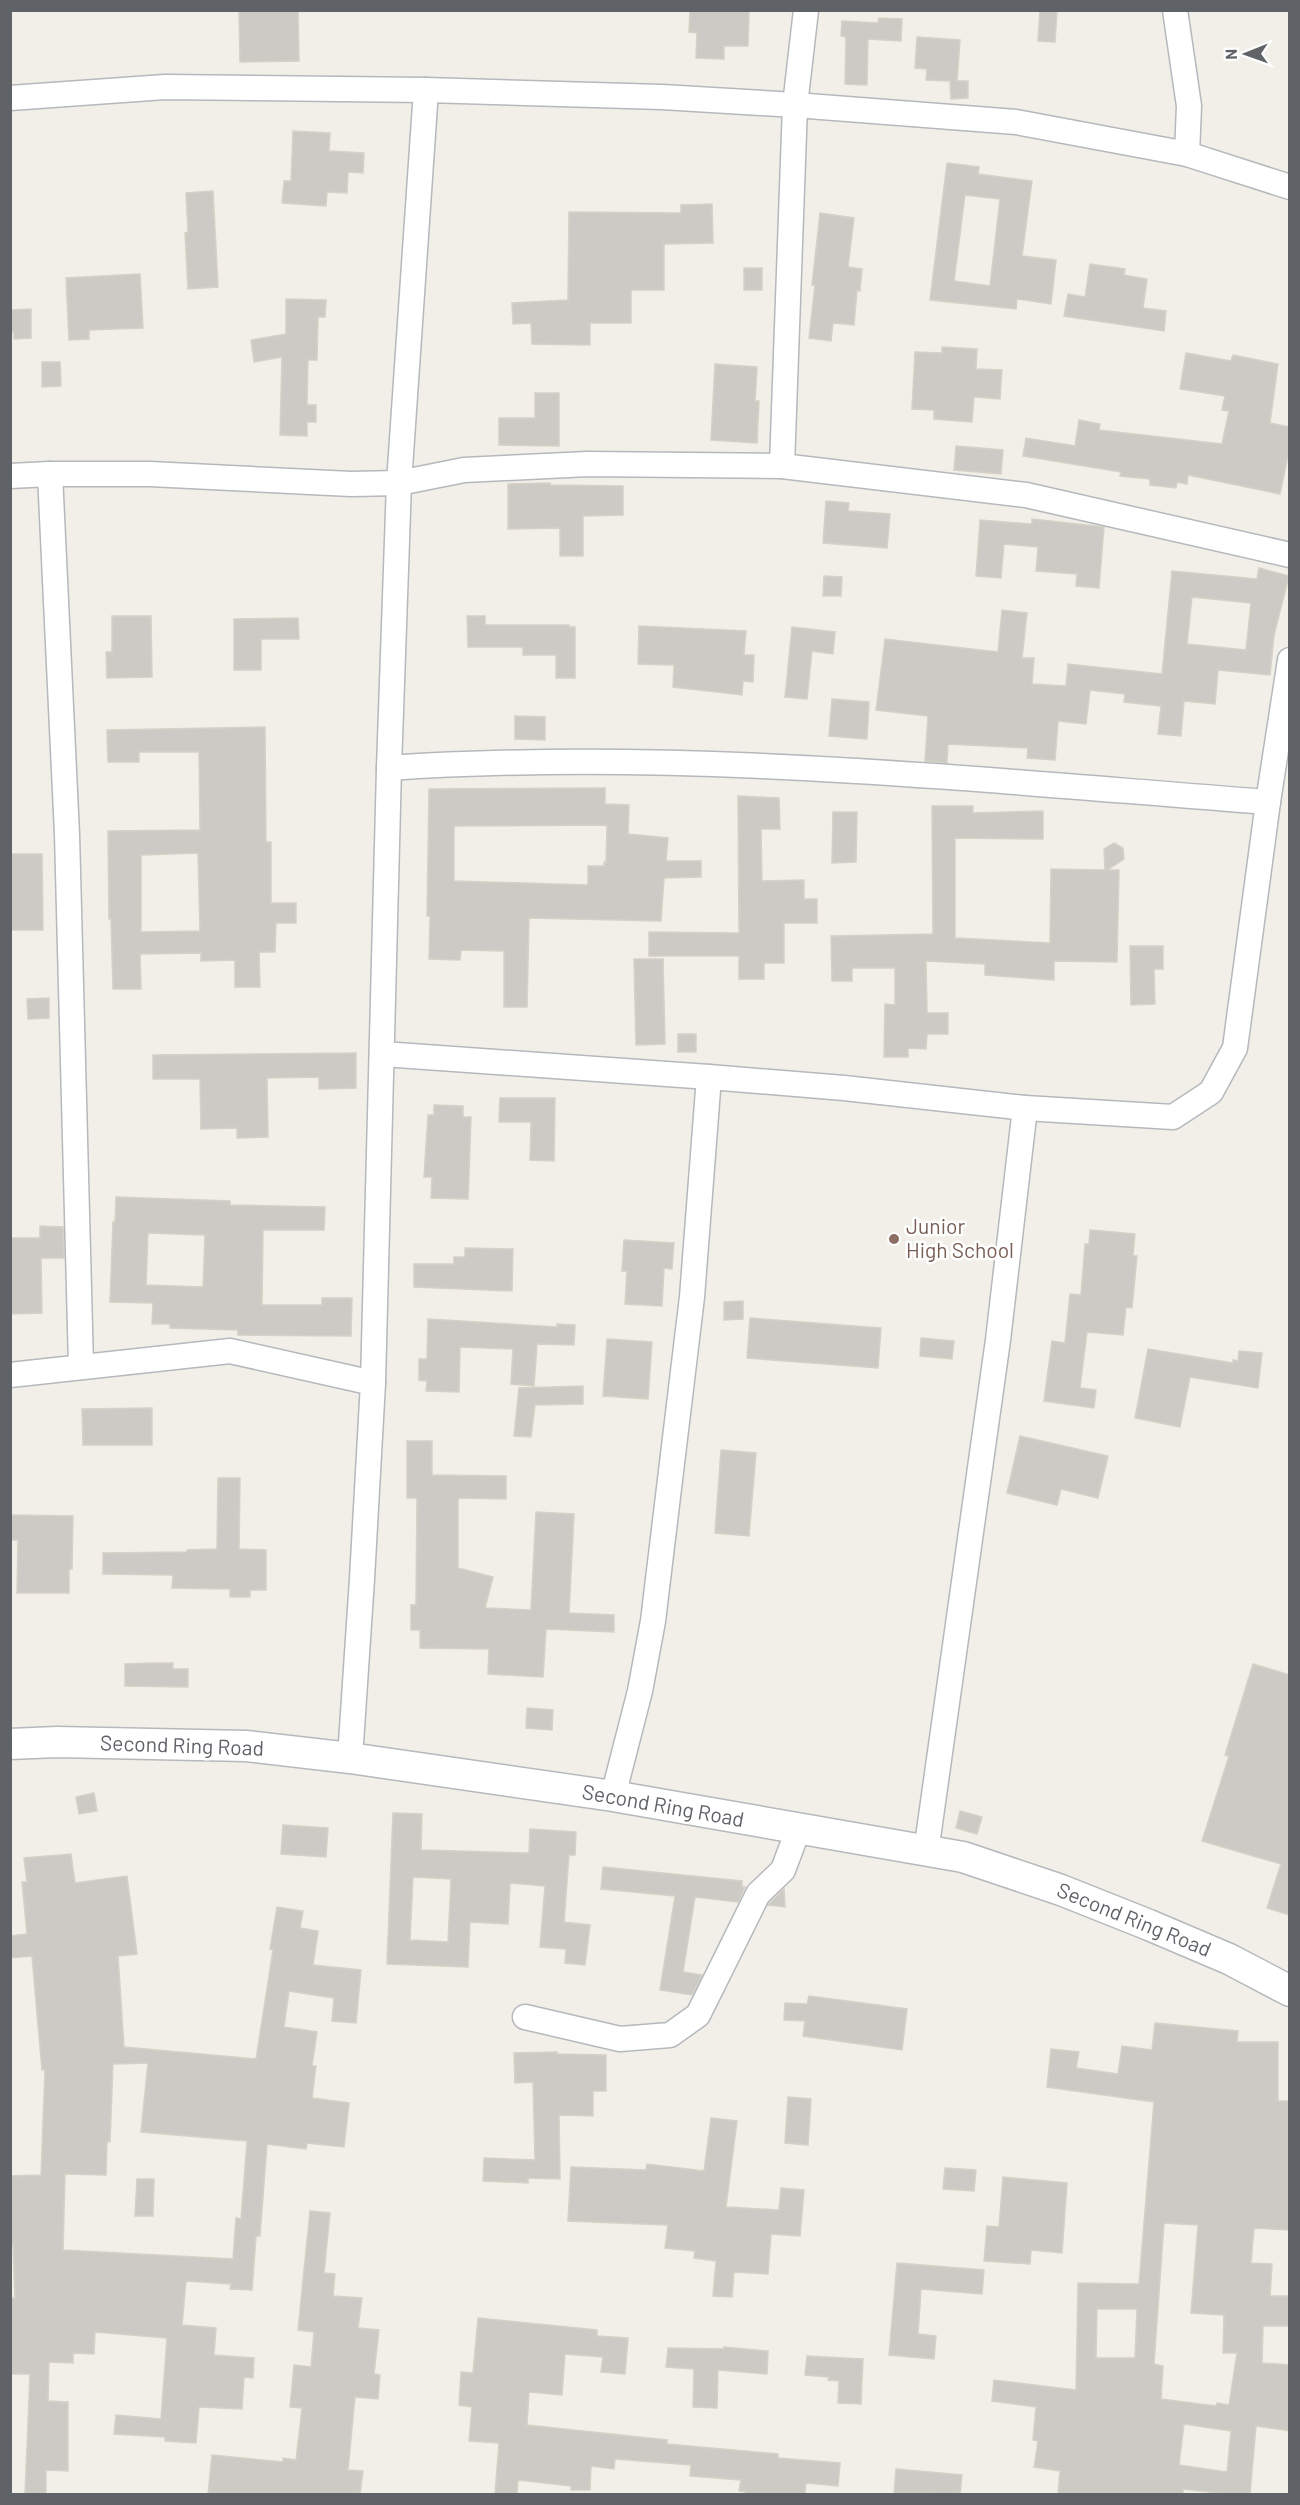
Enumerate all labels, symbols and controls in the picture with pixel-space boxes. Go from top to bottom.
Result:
north arrow [1216,24,1276,84]
text: N [1221,49,1240,60]
place label: Junior High School [906,1213,1014,1262]
marker: Junior High School [887,1232,901,1246]
street label: Second Ring Road [100,1729,264,1760]
street label: Second Ring Road [580,1778,746,1831]
street label: Second Ring Road [1054,1876,1215,1961]

